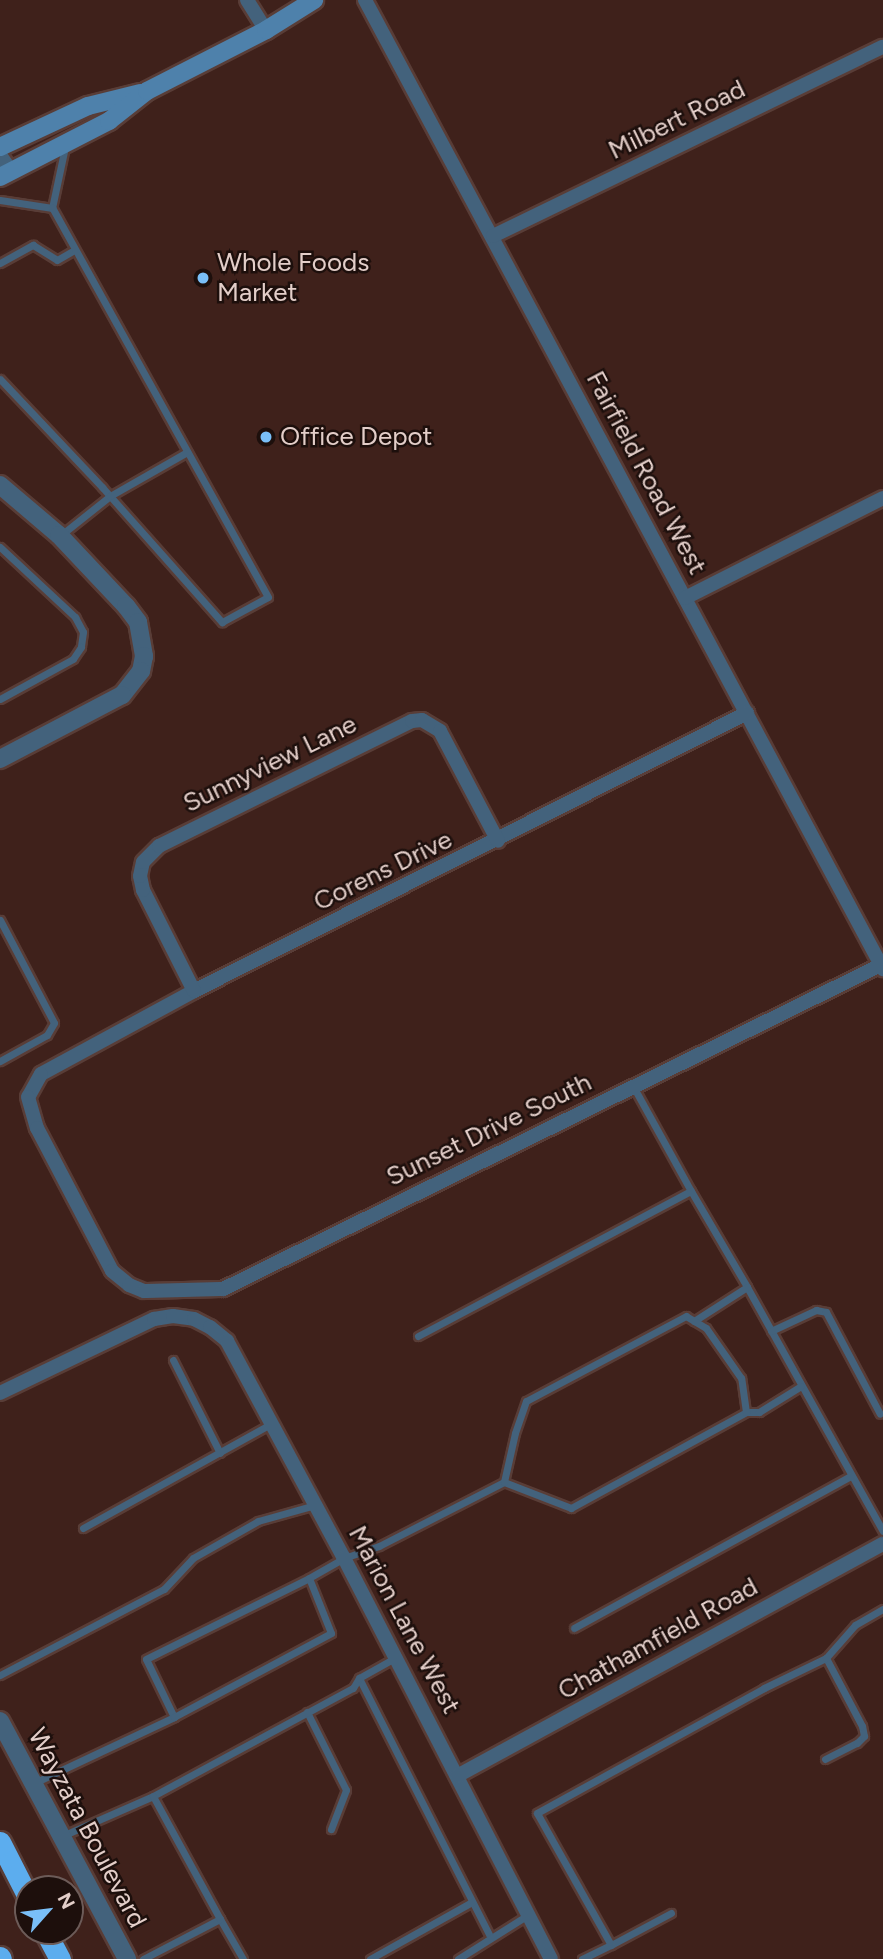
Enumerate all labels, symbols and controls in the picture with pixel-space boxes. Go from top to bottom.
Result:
street label: Milbert Road [604,74,750,166]
place label: Whole Foods Market [217,247,369,308]
marker: Whole Foods Market [195,270,211,286]
street label: Fairfield Road West [579,366,713,580]
place label: Office Depot [280,421,432,453]
marker: Office Depot [258,429,274,445]
street label: Sunnyview Lane [178,709,362,819]
street label: Corens Drive [309,824,457,918]
street label: Sunset Drive South [382,1067,596,1193]
street label: Marion Lane West [341,1521,467,1719]
street label: Chathamfield Road [553,1571,763,1707]
street label: Wayzata Boulevard [21,1723,153,1933]
north arrow [14,1875,84,1945]
text: N [53,1889,80,1913]

